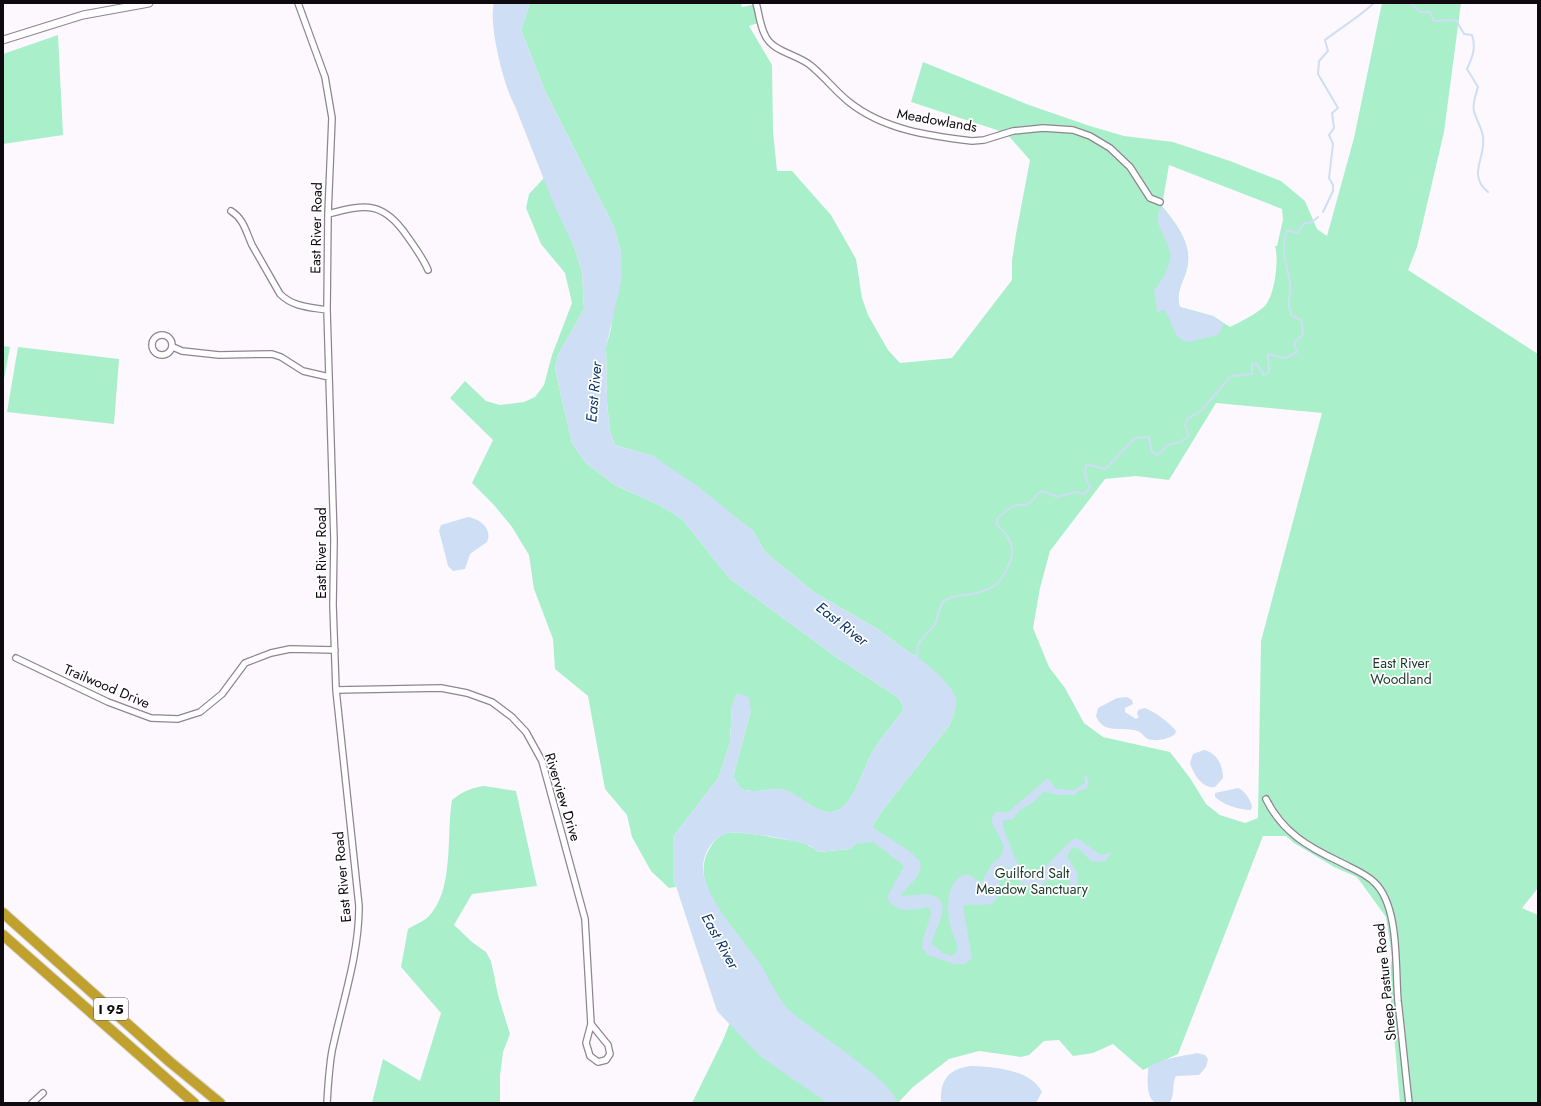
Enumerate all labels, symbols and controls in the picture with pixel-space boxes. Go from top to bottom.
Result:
street label: Meadowlands [895,103,979,137]
street label: East River Road [305,182,327,274]
water label: East River [580,360,608,423]
street label: East River Road [311,507,331,599]
water label: East River [811,597,874,652]
park label: East River Woodland [1370,653,1432,689]
street label: Trailwood Drive [61,659,153,713]
street label: Riverview Drive [540,750,586,844]
street label: East River Road [328,831,356,923]
park label: Guilford Salt Meadow Sanctuary [976,863,1089,899]
water label: East River [696,909,745,974]
street label: Sheep Pasture Road [1369,922,1401,1042]
road number: I 95 [94,998,128,1020]

